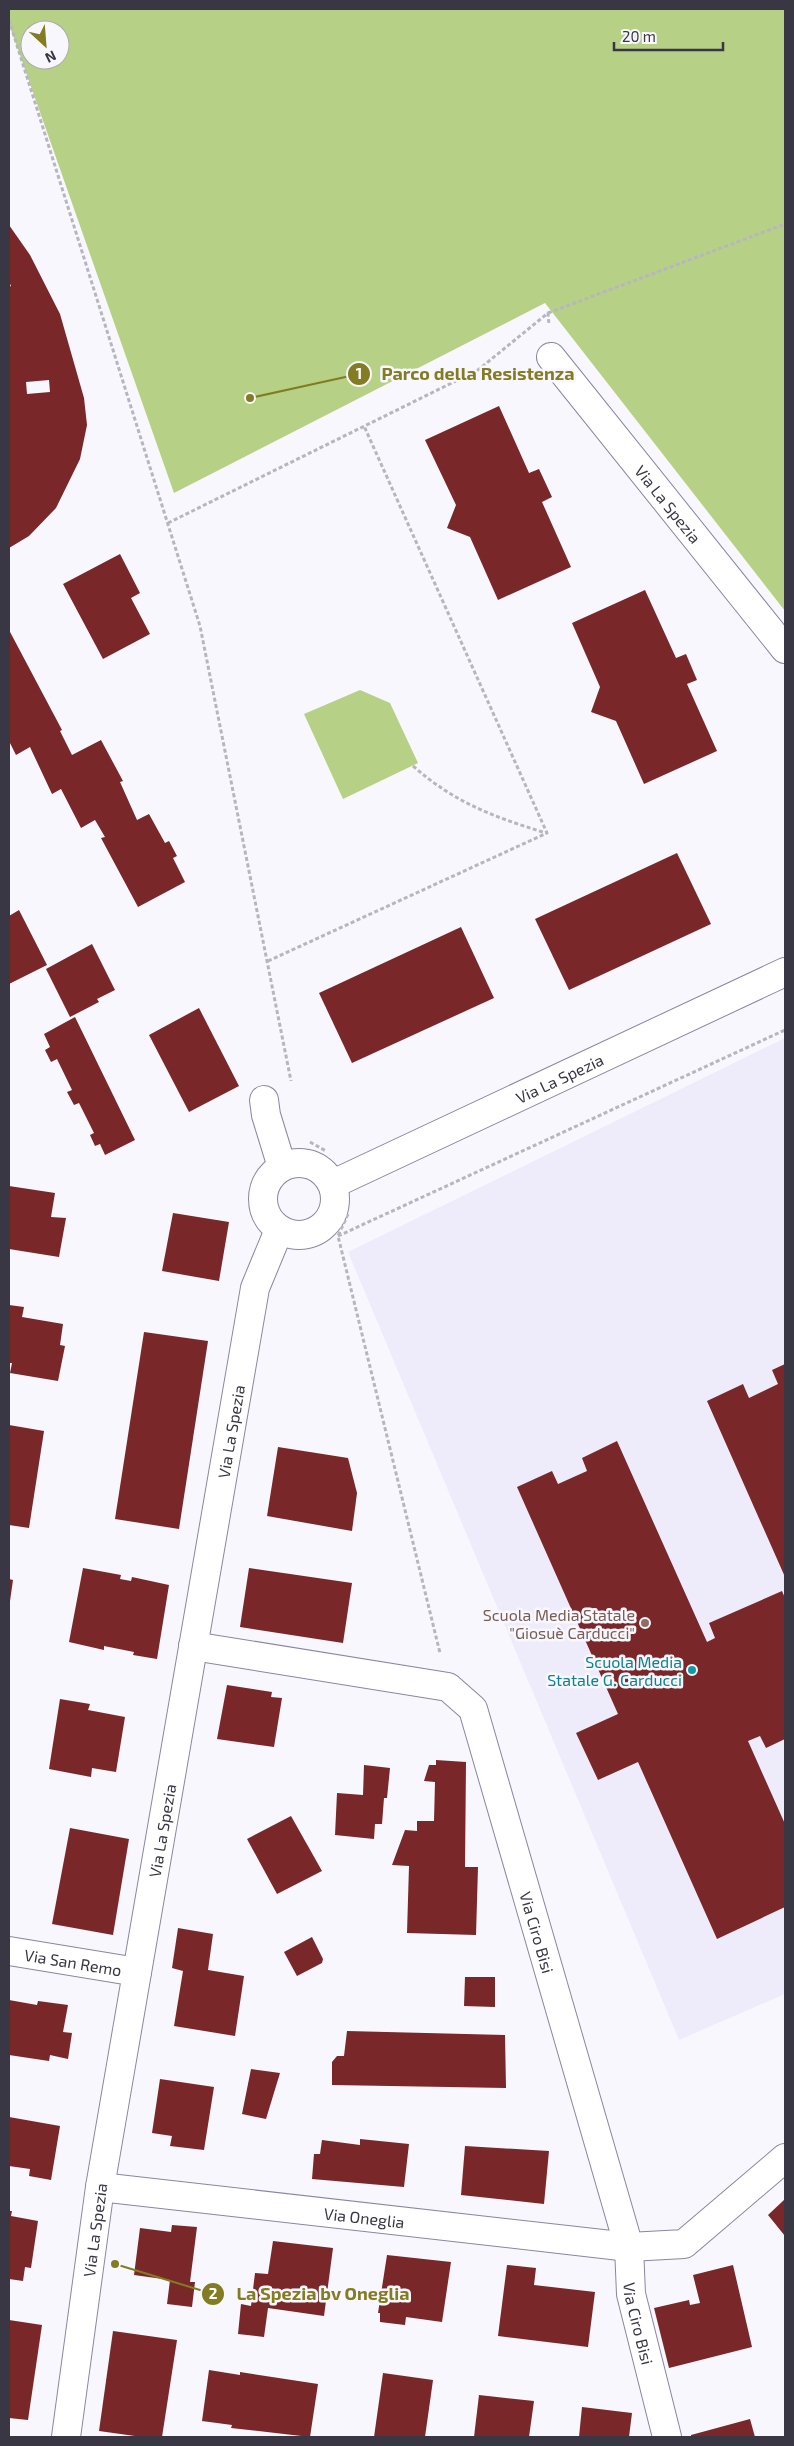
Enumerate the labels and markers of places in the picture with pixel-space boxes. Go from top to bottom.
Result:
callout: Parco della Resistenza [347,357,585,390]
place label: Scuola Media Statale "Giosuè Carducci" [483,1605,635,1642]
marker: Scuola Media Statale "Giosuè Carducci" [639,1617,651,1629]
place label: Scuola Media Statale G. Carducci [547,1652,682,1689]
marker: Scuola Media Statale G. Carducci [686,1664,698,1676]
callout: La Spezia bv Oneglia [201,2277,419,2310]

